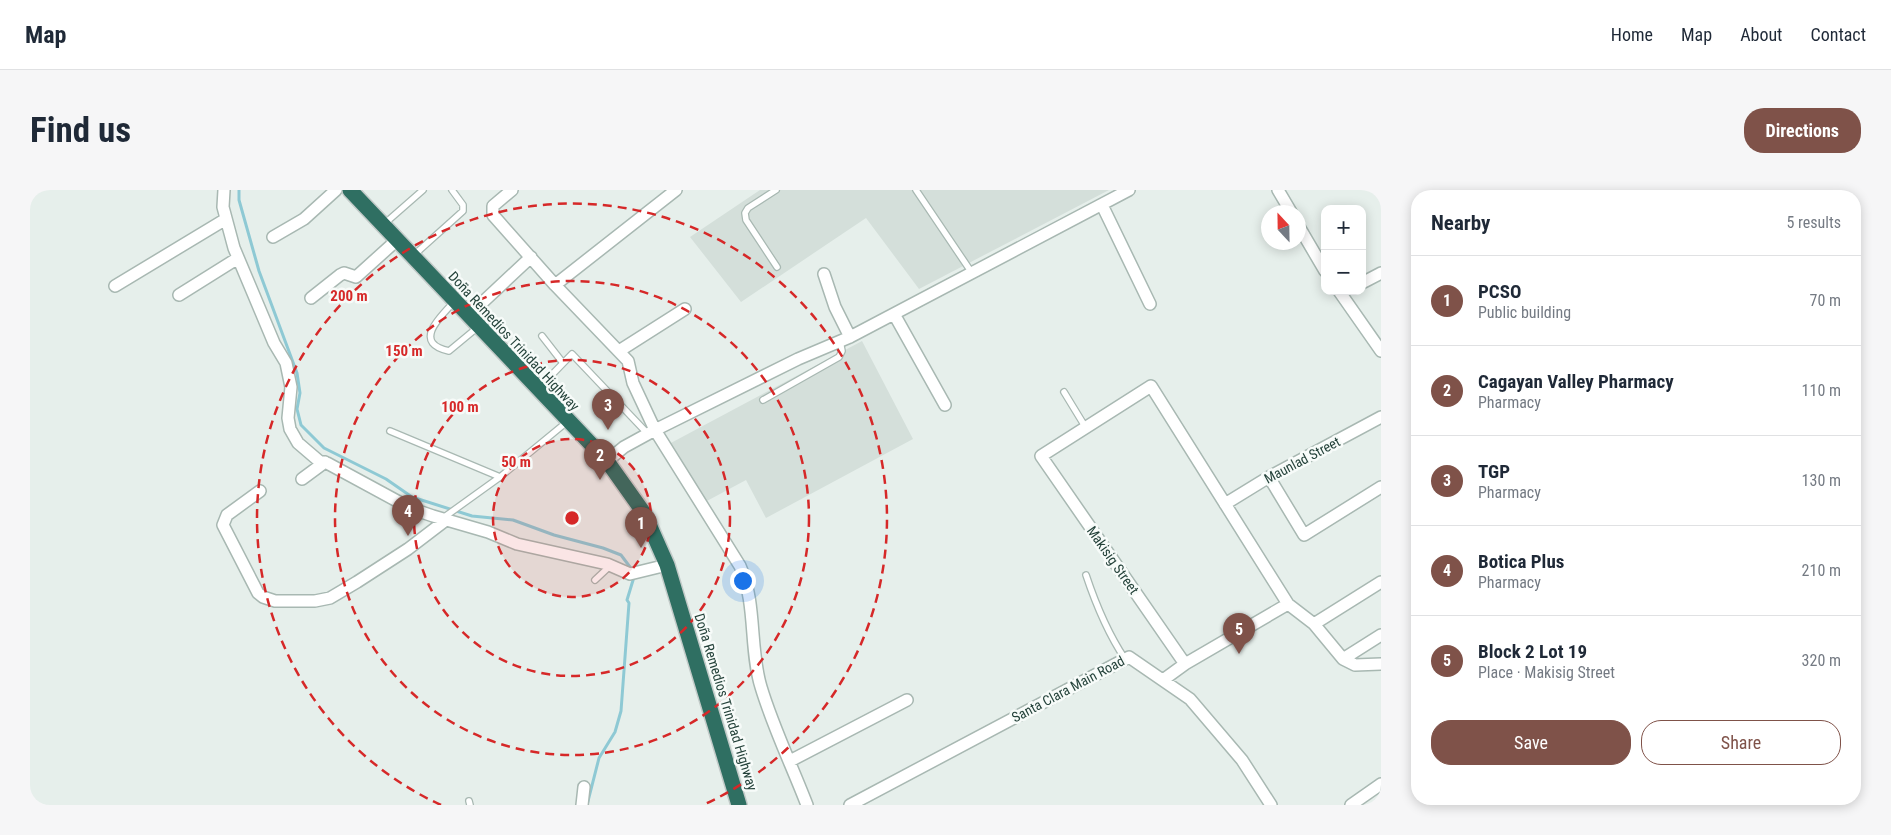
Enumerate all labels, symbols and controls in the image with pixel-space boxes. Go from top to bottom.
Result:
text: Map [25,21,66,49]
text: Home [1611,24,1653,45]
text: Map [1681,24,1712,45]
text: About [1740,24,1782,45]
text: Contact [1810,24,1866,45]
button: Directions [1744,108,1861,153]
text: Find us [30,110,131,151]
north arrow [1261,205,1306,250]
map controls [1321,205,1366,295]
button: + [1321,205,1366,250]
text: Nearby [1431,211,1490,235]
text: 5 results [1786,213,1841,232]
button: − [1321,250,1366,295]
street label: Doña Remedios Trinidad Highway [445,268,583,414]
text: PCSO [1478,280,1521,303]
text: 200 m [330,287,368,305]
text: 1 [1443,291,1451,310]
text: 70 m [1809,291,1841,310]
text: Public building [1478,303,1571,322]
text: 150 m [385,342,423,360]
text: Cagayan Valley Pharmacy [1478,370,1674,393]
text: 2 [1443,381,1451,400]
text: 110 m [1802,381,1841,400]
pin: 3 [592,389,624,430]
text: Pharmacy [1478,393,1541,412]
text: 100 m [441,398,479,416]
street label: Maunlad Street [1261,433,1343,487]
pin: 2 [584,439,616,480]
text: 50 m [501,453,531,471]
text: TGP [1478,460,1510,483]
text: 3 [1443,471,1451,490]
text: 130 m [1802,471,1841,490]
text: Pharmacy [1478,483,1541,502]
pin: 4 [392,495,424,536]
pin: 1 [625,507,657,548]
centre of rings [563,509,581,527]
street label: Makisig Street [1084,523,1142,597]
text: Botica Plus [1478,550,1564,573]
text: 4 [1443,561,1451,580]
text: 210 m [1802,561,1841,580]
your location [730,568,756,594]
text: Pharmacy [1478,573,1541,592]
street label: Doña Remedios Trinidad Highway [691,611,761,793]
pin: 5 [1223,613,1255,654]
text: Block 2 Lot 19 [1478,640,1587,663]
text: 5 [1443,651,1451,670]
text: 320 m [1802,651,1841,670]
street label: Santa Clara Main Road [1009,653,1127,725]
text: Place · Makisig Street [1478,663,1615,682]
button: Save [1431,720,1631,765]
button: Share [1641,720,1841,765]

